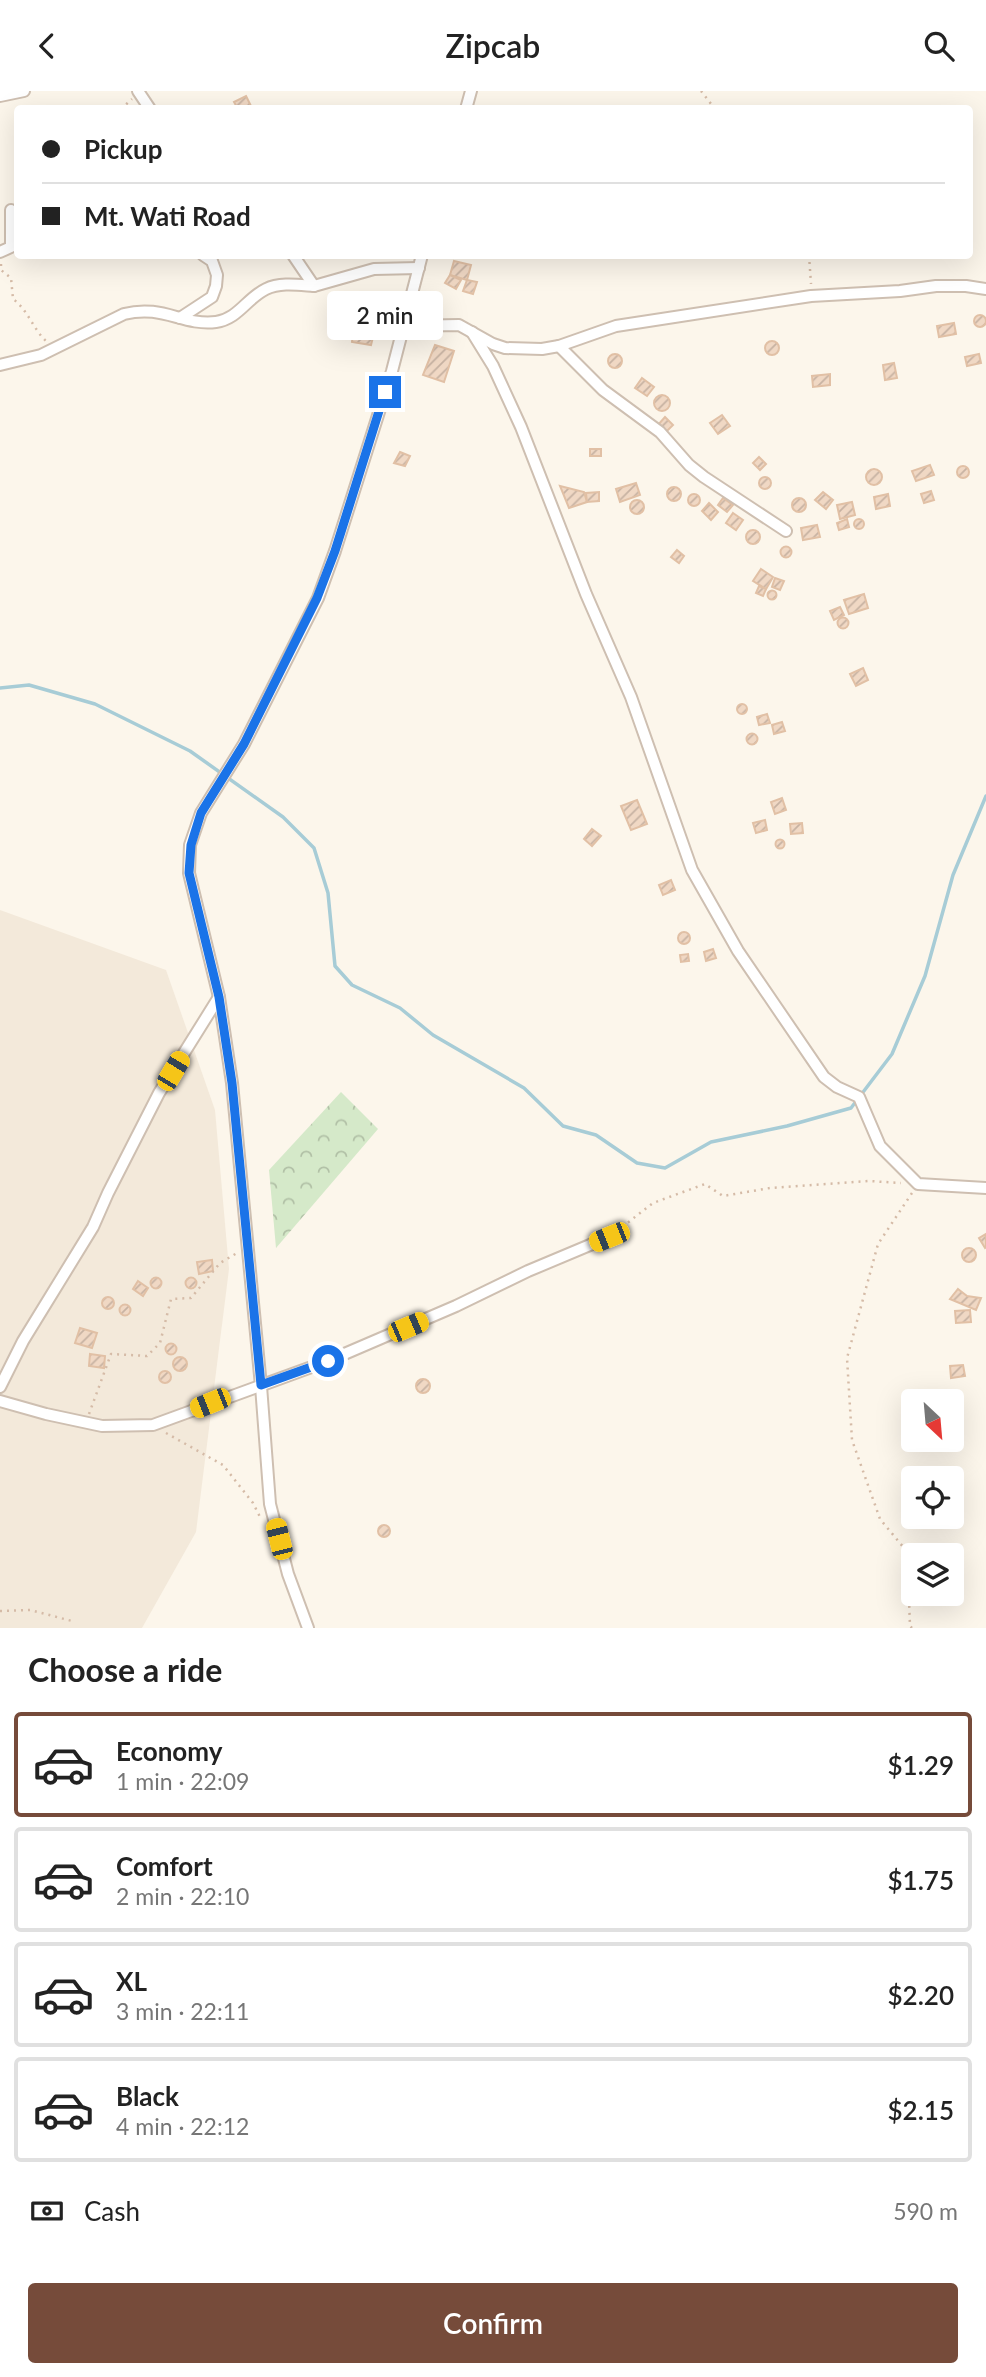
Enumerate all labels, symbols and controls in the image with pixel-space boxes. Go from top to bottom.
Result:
text: Zipcab [446,26,540,65]
icon: back [28,27,66,65]
icon: search [920,27,958,65]
text: Pickup [84,133,163,165]
text: Mt. Wati Road [84,200,251,232]
callout: 2 min [327,291,443,339]
text: 2 min [357,301,413,329]
route end [369,376,401,408]
car [154,1048,193,1094]
car [586,1219,633,1255]
car [385,1309,432,1345]
route start [312,1345,344,1377]
car [187,1385,234,1421]
north arrow [901,1389,964,1453]
map controls [901,1389,964,1606]
button: locate [901,1466,964,1529]
car [264,1516,295,1562]
button: layers [901,1543,964,1606]
text: Choose a ride [28,1650,222,1689]
icon: car [32,1733,95,1796]
text: Economy [116,1735,222,1767]
text: $1.29 [888,1749,954,1781]
text: 1 min · 22:09 [116,1767,249,1795]
icon: car [32,1848,95,1911]
text: Comfort [116,1850,213,1882]
text: $1.75 [888,1864,954,1896]
text: 2 min · 22:10 [116,1882,249,1910]
icon: car [32,1963,95,2026]
text: XL [116,1965,147,1997]
text: $2.20 [888,1979,954,2011]
text: 3 min · 22:11 [116,1997,249,2025]
icon: car [32,2078,95,2141]
text: Black [116,2080,179,2112]
text: $2.15 [888,2094,954,2126]
text: 4 min · 22:12 [116,2112,249,2140]
icon: cash [28,2192,66,2230]
text: Cash [84,2195,140,2227]
text: 590 m [893,2197,958,2225]
button: Confirm [28,2283,958,2363]

